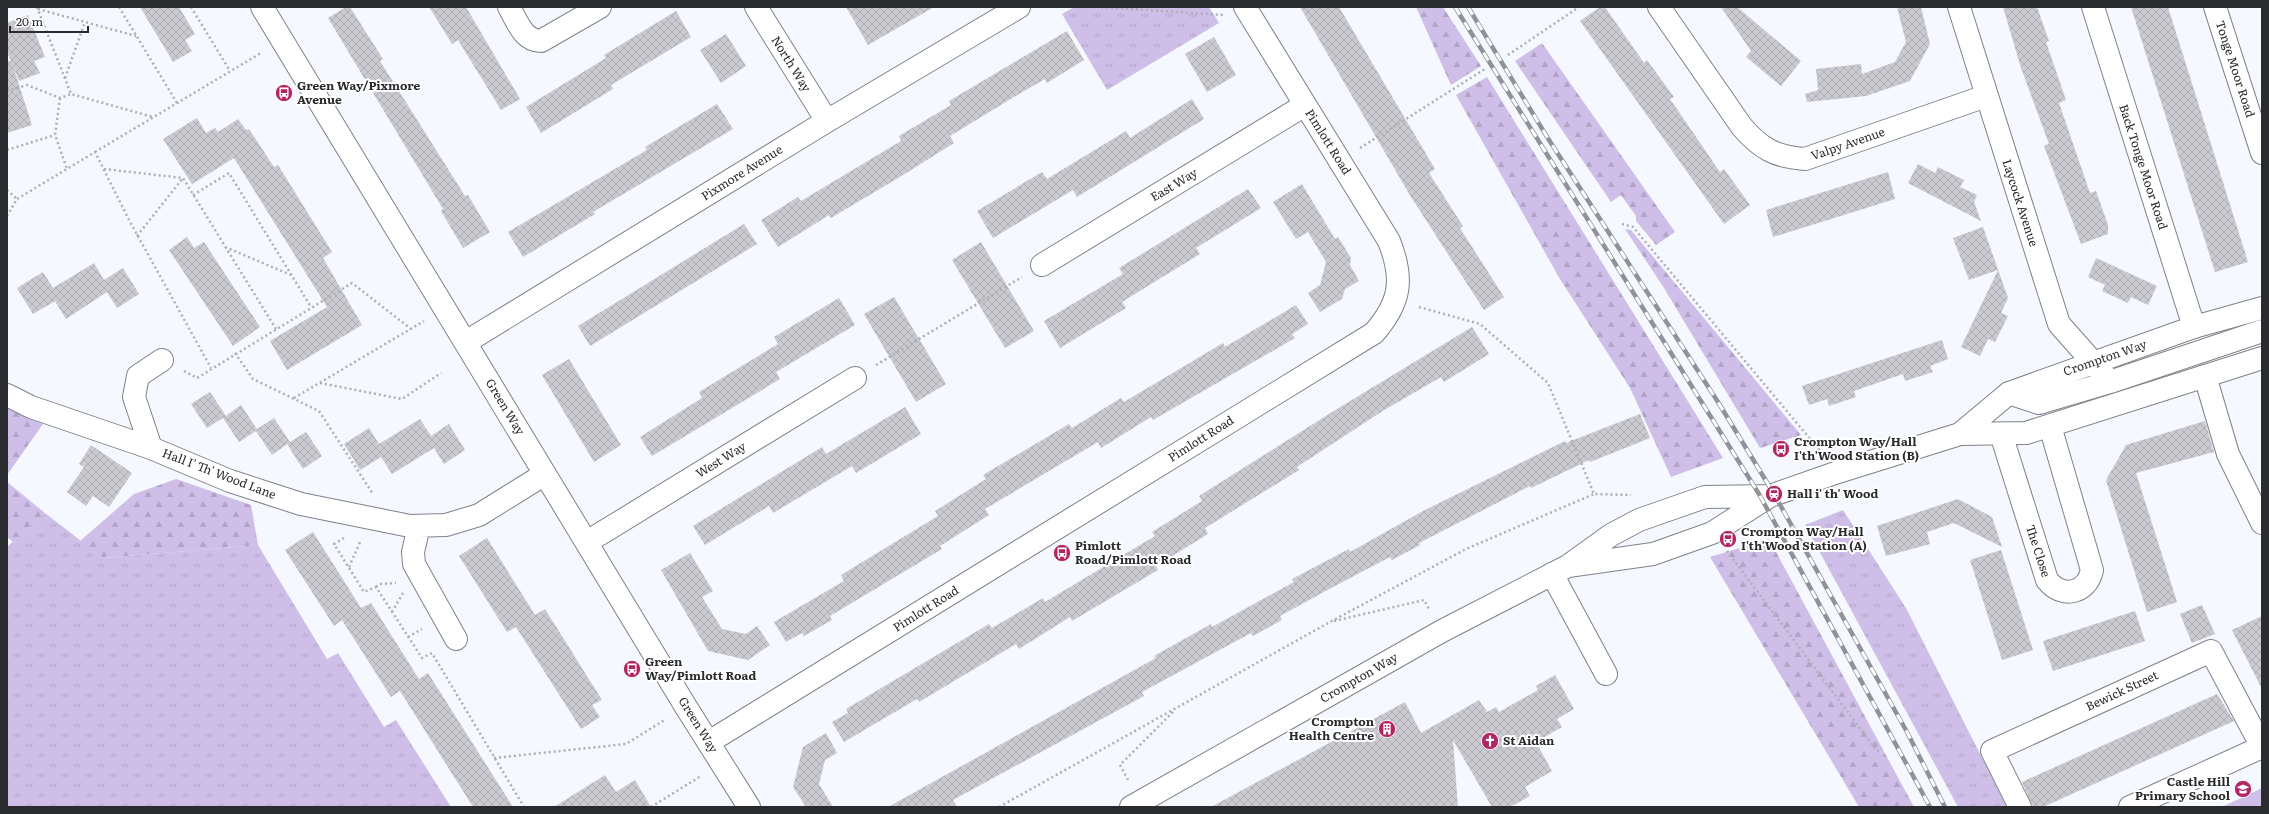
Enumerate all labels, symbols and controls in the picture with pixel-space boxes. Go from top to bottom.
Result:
scale bar [10,8,88,34]
text: 20 m [16,12,43,30]
street label: Tonge Moor Road [2212,18,2260,120]
street label: North Way [768,32,816,95]
place label: Green Way/Pixmore Avenue [297,76,421,108]
bus stop icon: Green Way/Pixmore Avenue [274,83,294,103]
street label: Back Tonge Moor Road [2115,102,2173,232]
street label: Pimlott Road [1301,105,1357,179]
street label: Valpy Avenue [1808,122,1887,164]
street label: Pixmore Avenue [697,140,786,204]
street label: Laycock Avenue [1998,157,2044,249]
street label: East Way [1146,163,1201,205]
street label: Crompton Way [2060,334,2149,380]
street label: Green Way [482,375,530,438]
street label: Pimlott Road [1164,410,1238,466]
place label: Crompton Way/Hall I'th'Wood Station (B) [1794,432,1919,464]
street label: West Way [692,437,749,482]
bus stop icon: Crompton Way/Hall I'th'Wood Station (B) [1771,439,1791,459]
street label: Hall I' Th' Wood Lane [160,443,279,503]
station icon: Hall i' th' Wood [1764,484,1784,504]
place label: Hall i' th' Wood [1787,484,1878,502]
place label: Crompton Way/Hall I'th'Wood Station (A) [1741,522,1867,554]
street label: The Close [2022,522,2056,579]
bus stop icon: Crompton Way/Hall I'th'Wood Station (A) [1718,529,1738,549]
place label: Pimlott Road/Pimlott Road [1075,536,1192,568]
bus stop icon: Pimlott Road/Pimlott Road [1052,543,1072,563]
street label: Pimlott Road [889,580,963,636]
street label: Crompton Way [1316,647,1401,707]
place label: Green Way/Pimlott Road [645,652,756,684]
bus stop icon: Green Way/Pimlott Road [622,659,642,679]
street label: Bewick Street [2082,665,2161,715]
street label: Green Way [675,693,723,756]
place label: Crompton Health Centre [1289,712,1375,744]
building icon: Crompton Health Centre [1377,719,1397,739]
church icon: St Aidan [1480,731,1500,751]
place label: St Aidan [1503,731,1555,749]
place label: Castle Hill Primary School [2135,772,2231,804]
school or university icon: Castle Hill Primary School [2233,779,2253,799]

